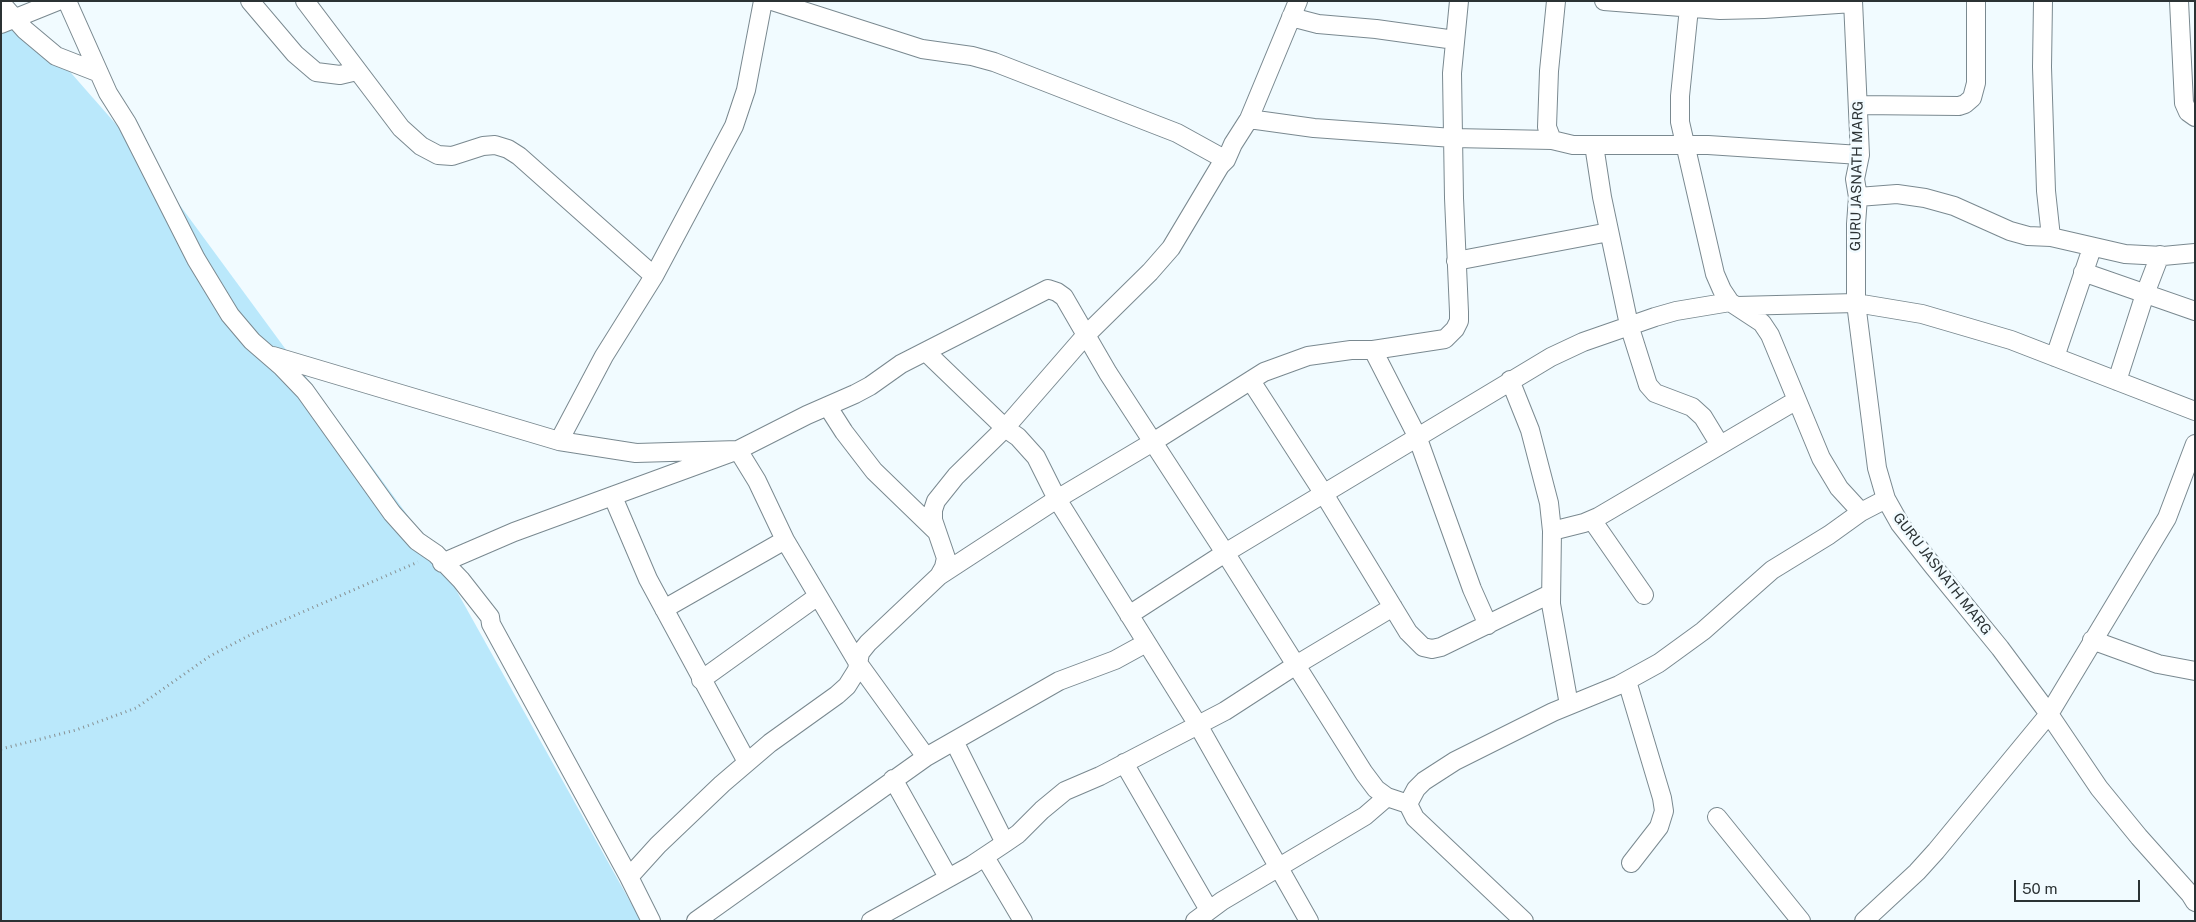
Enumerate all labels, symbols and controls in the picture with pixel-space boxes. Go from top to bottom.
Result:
street label: GURU JASNATH MARG [1847,101,1867,251]
street label: GURU JASNATH MARG [1889,510,1995,638]
scale bar [2016,870,2142,902]
text: 50 m [2022,880,2057,897]

